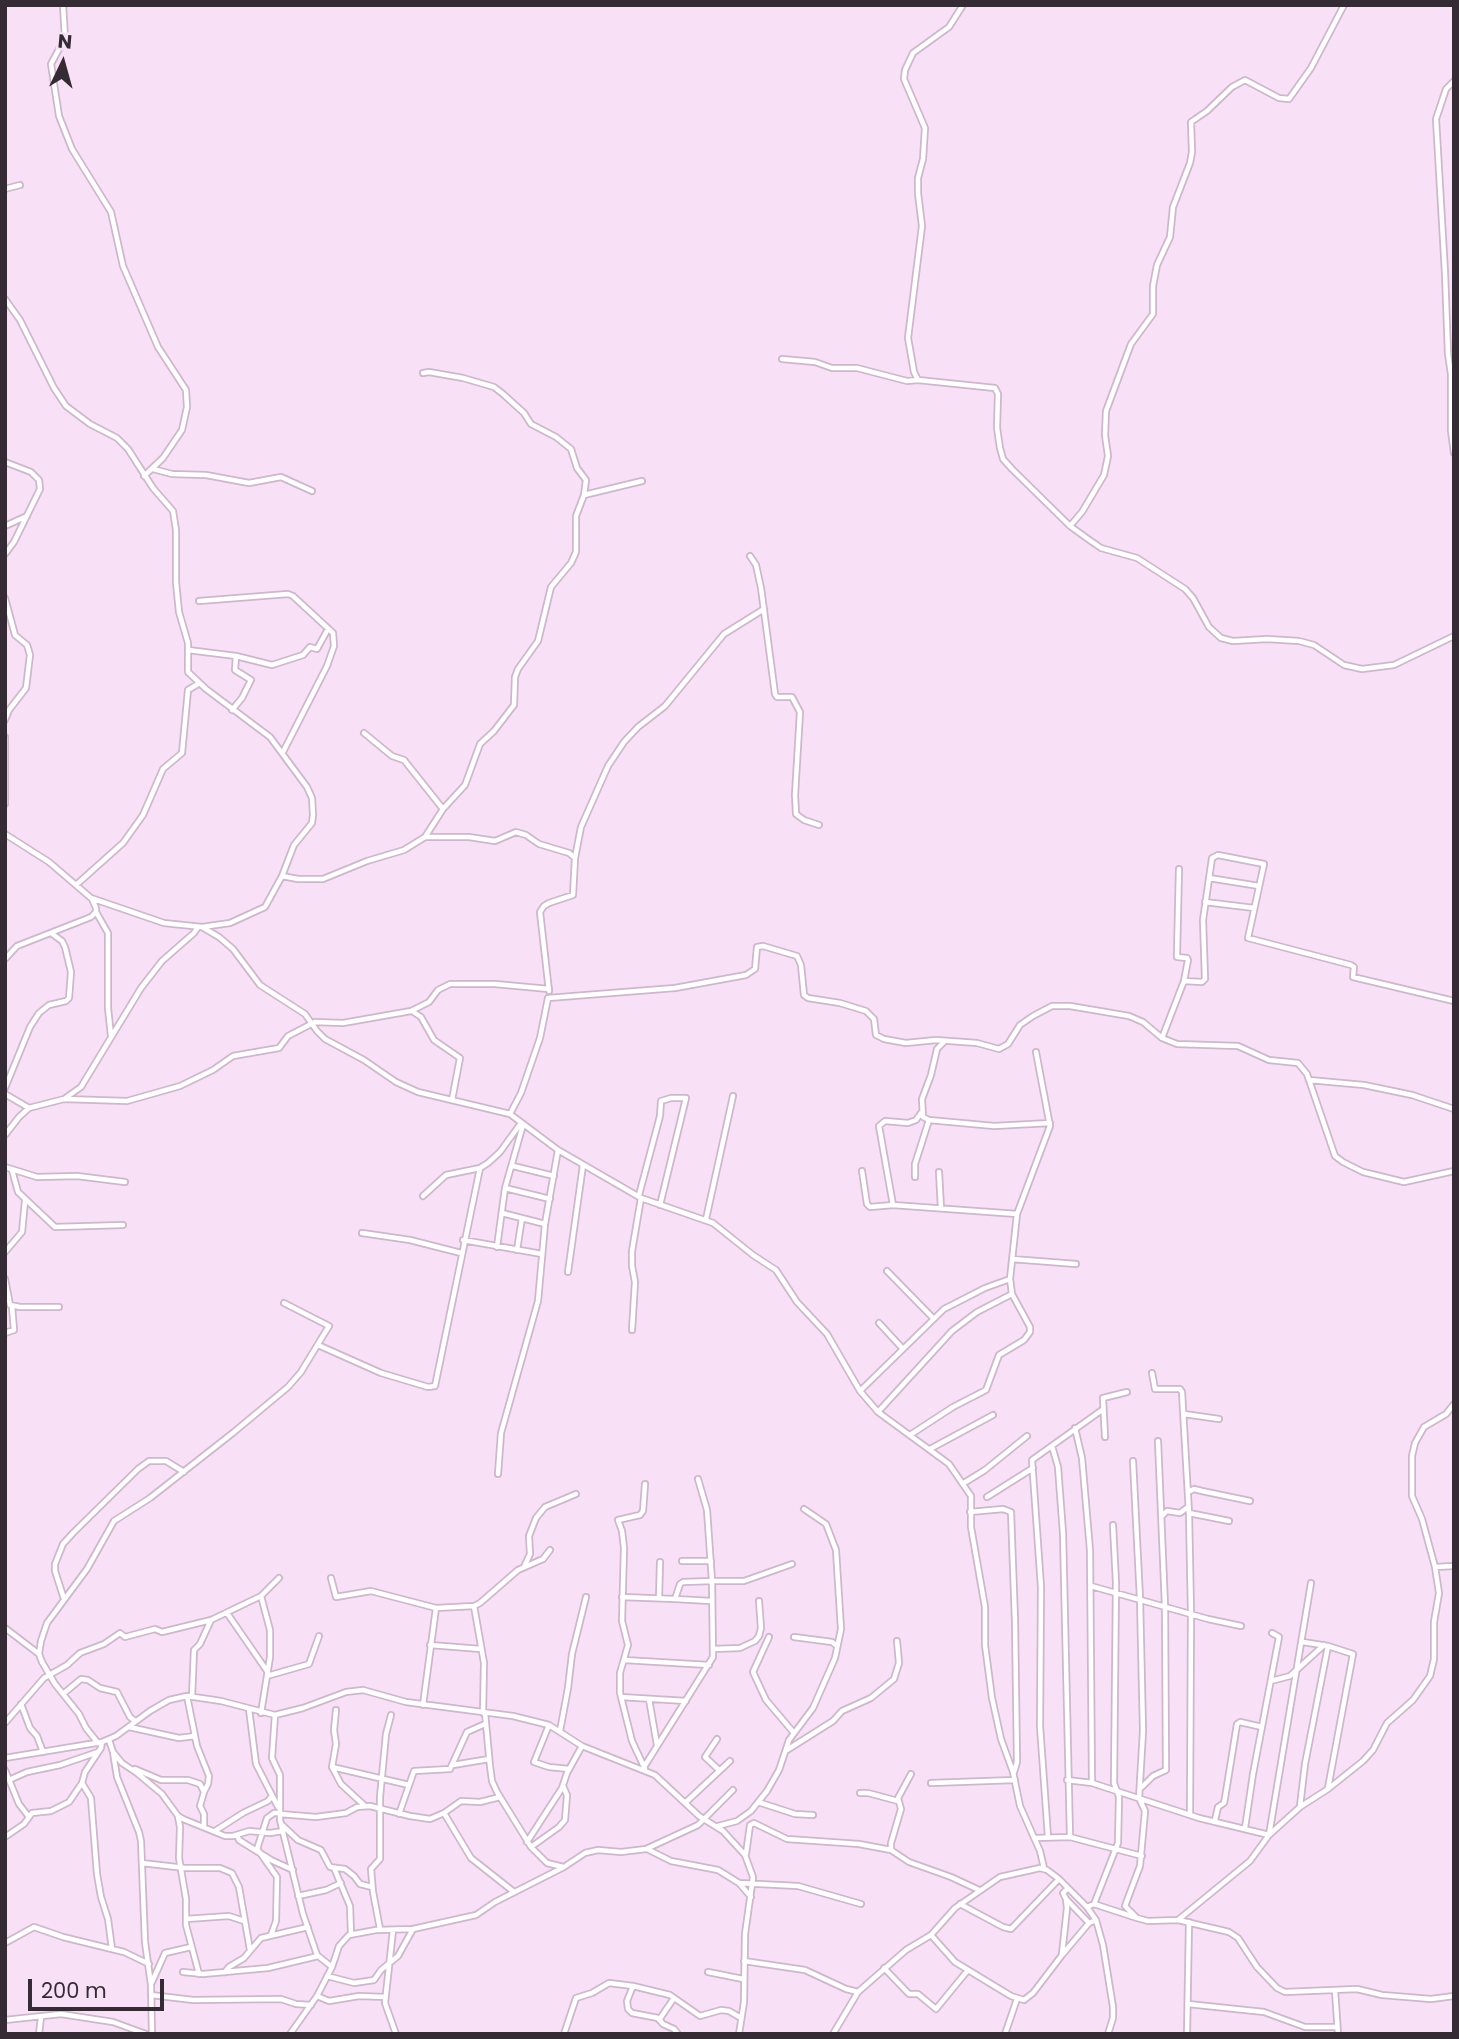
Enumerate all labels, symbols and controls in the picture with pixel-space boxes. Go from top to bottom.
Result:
north arrow [28,28,98,98]
text: N [57,28,73,56]
scale bar [32,1966,168,2010]
text: 200 m [41,1976,107,2005]

